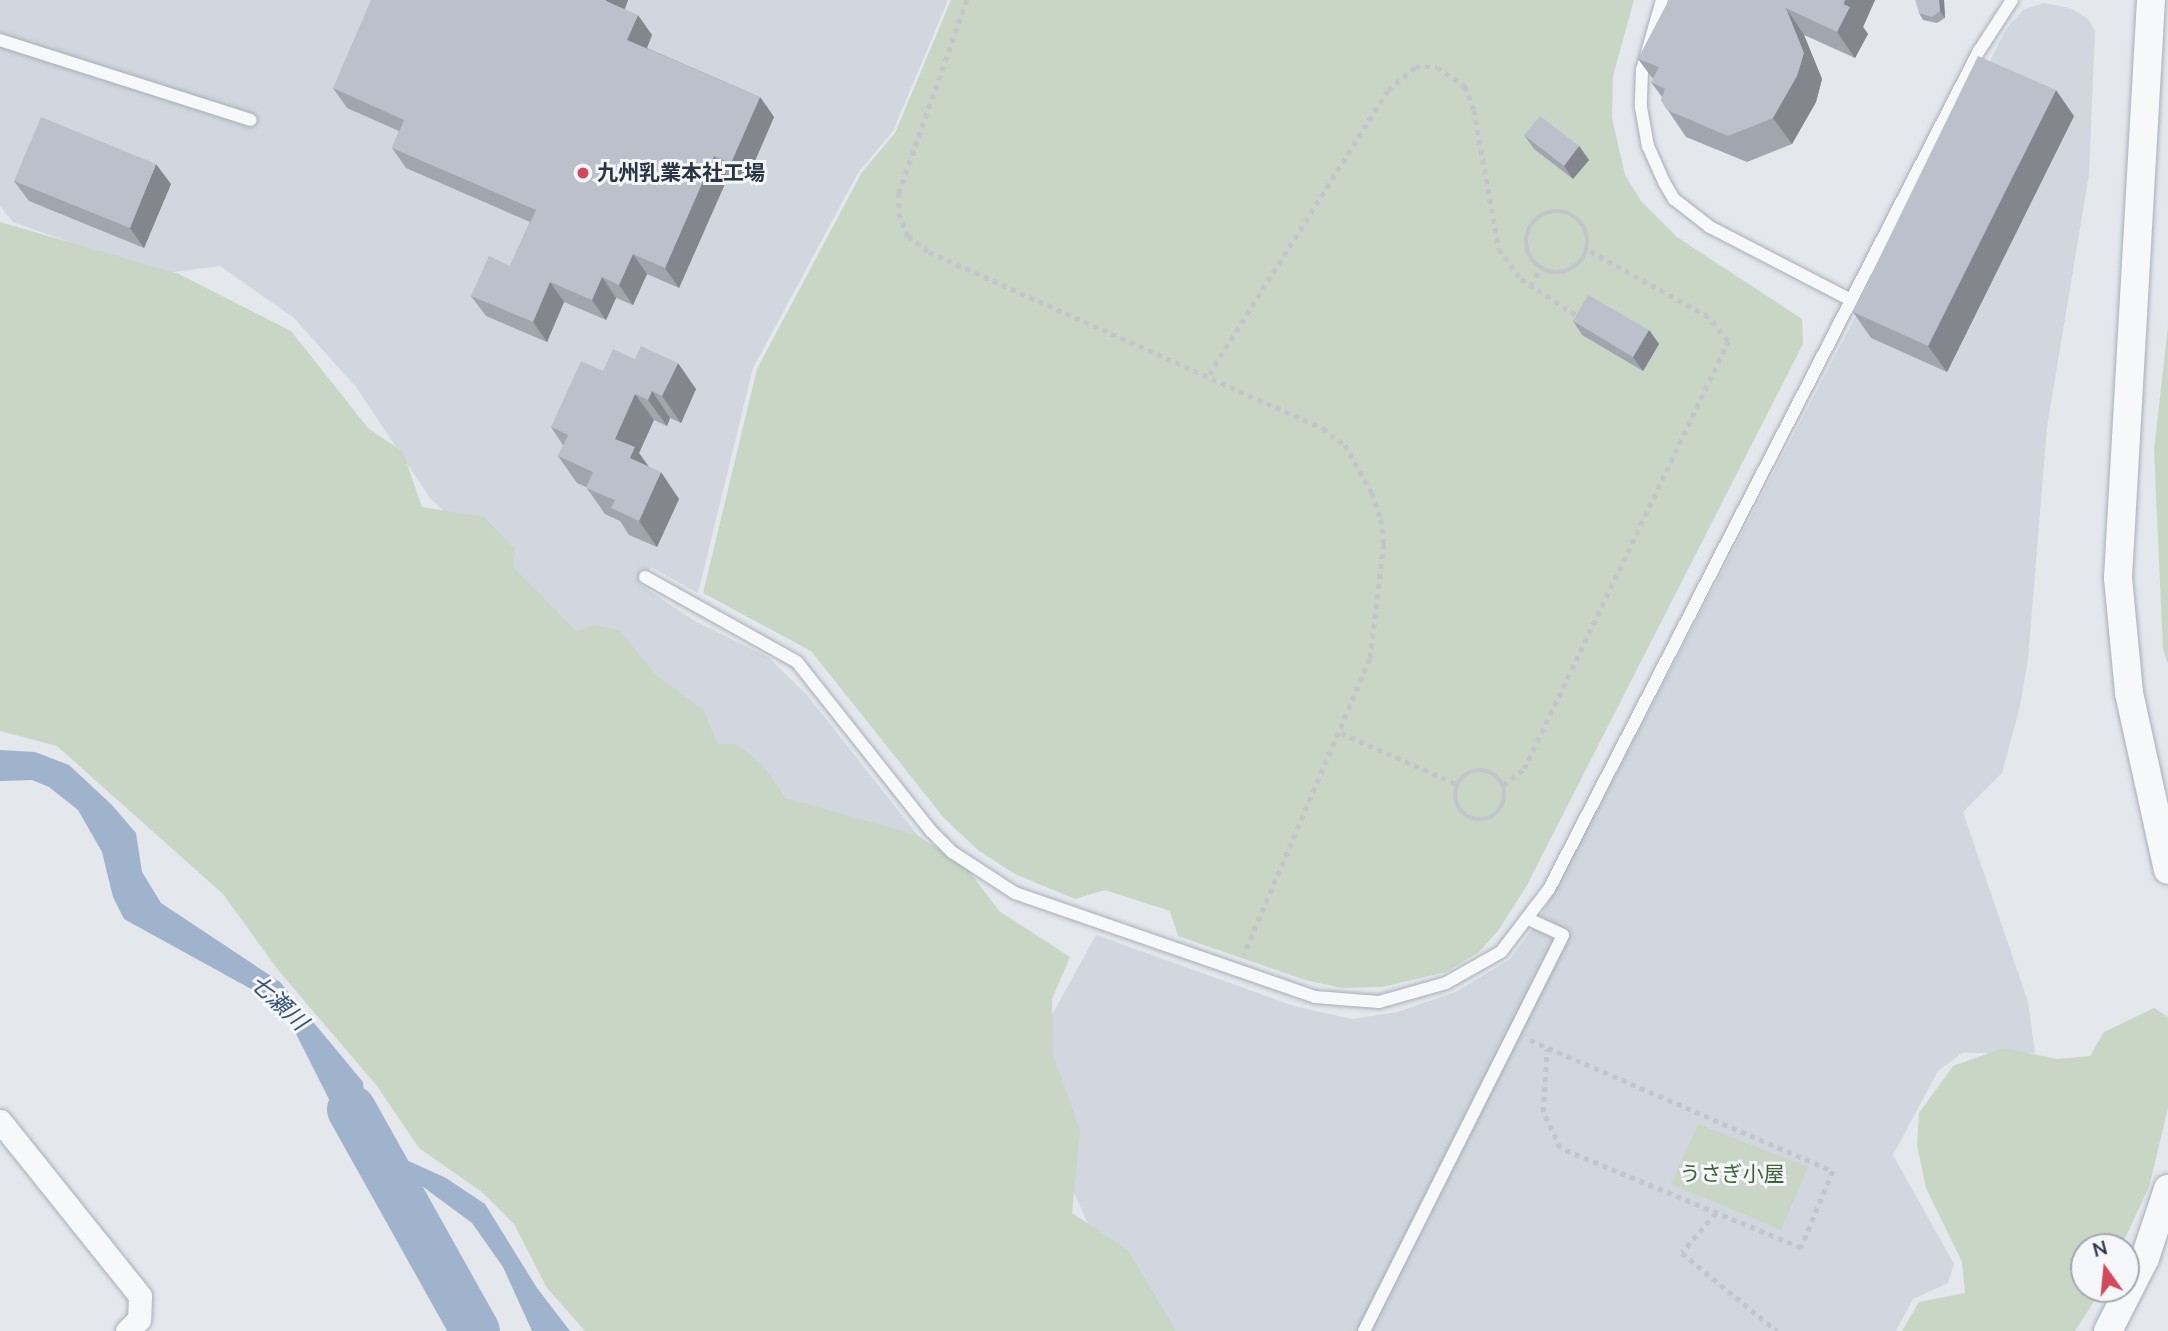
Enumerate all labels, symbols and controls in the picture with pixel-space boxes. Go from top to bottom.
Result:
place label: 九州乳業本社工場 [597,160,765,186]
marker: 九州乳業本社工場 [575,165,591,181]
water label: 七瀬川 [243,969,313,1037]
park label: うさぎ小屋 [1680,1161,1784,1187]
north arrow [2070,1233,2140,1303]
text: N [2090,1235,2110,1264]

